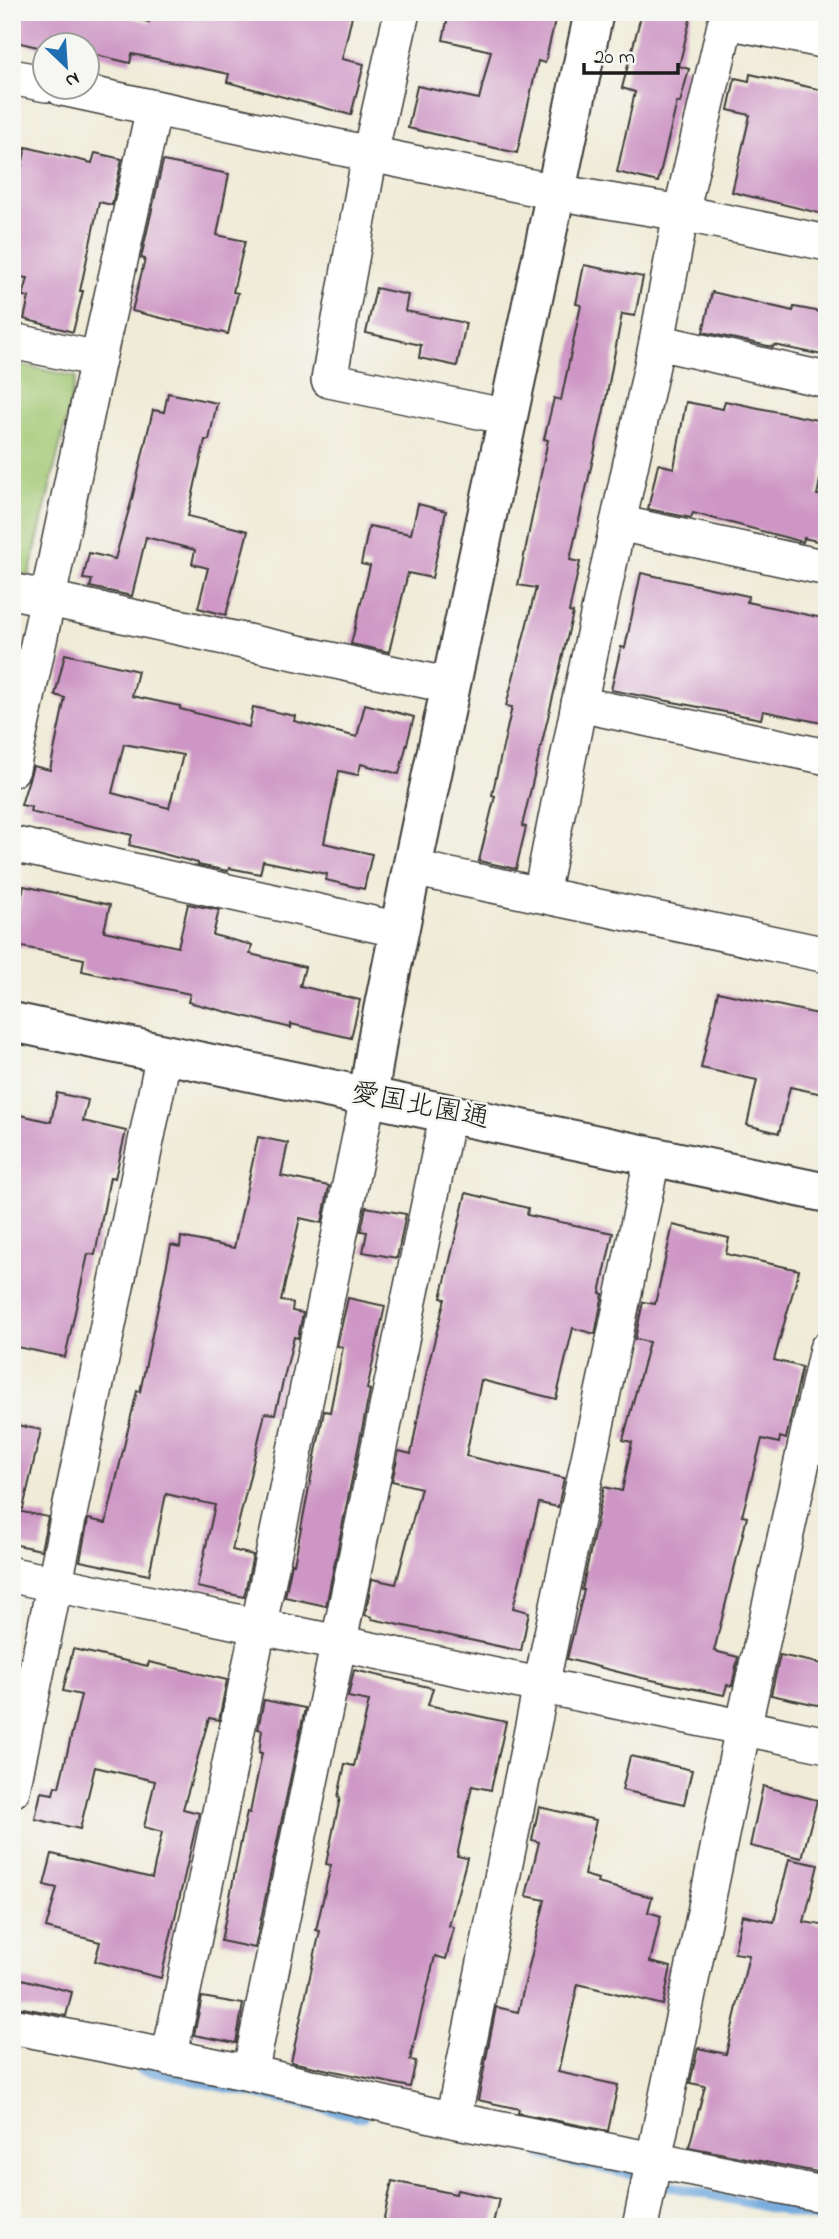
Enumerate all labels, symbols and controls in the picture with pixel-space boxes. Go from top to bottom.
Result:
north arrow [32,32,102,102]
scale bar [584,32,678,76]
text: 20 m [594,43,635,73]
text: N [60,64,84,94]
street label: 愛国北園通 [347,1074,493,1140]

